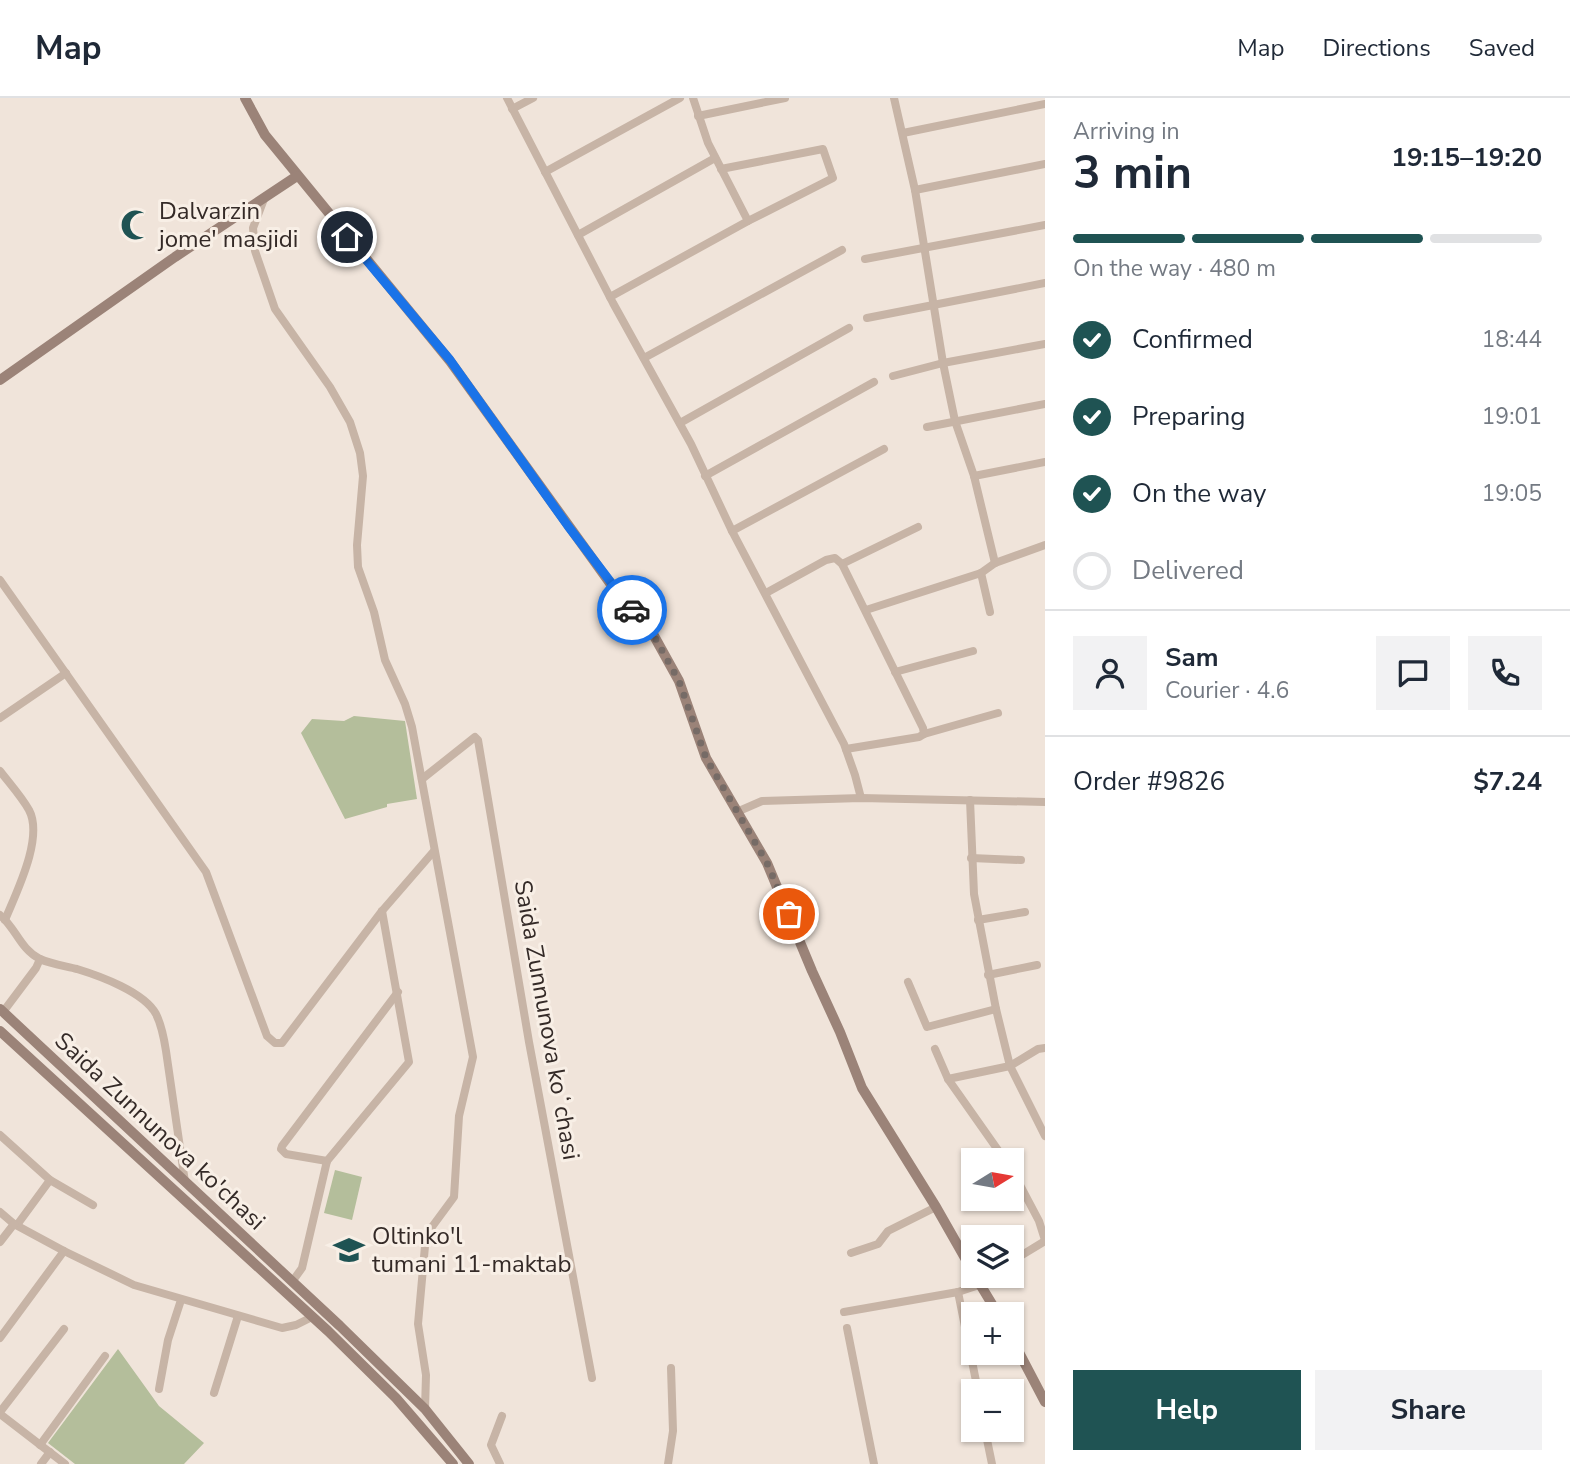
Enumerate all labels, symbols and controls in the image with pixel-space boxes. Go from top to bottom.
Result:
text: Map [35,26,102,71]
text: Map [1237,32,1284,64]
text: Directions [1322,32,1431,64]
text: Saved [1469,32,1535,64]
text: Arriving in [1073,116,1180,147]
text: 19:15–19:20 [1391,140,1542,175]
text: 3 min [1073,141,1192,204]
place label: Dalvarzin jome' masjidi [157,195,298,255]
pin [317,207,377,267]
mosque icon: Dalvarzin jome' masjidi [119,208,153,242]
icon: home [328,218,366,256]
text: On the way · 480 m [1073,253,1276,284]
icon: check [1073,321,1111,359]
text: Confirmed [1132,322,1253,357]
text: 18:44 [1482,324,1542,355]
icon: check [1073,398,1111,436]
text: Preparing [1132,399,1245,434]
text: 19:01 [1482,401,1542,432]
icon: check [1073,475,1111,513]
text: On the way [1132,476,1266,511]
text: 19:05 [1482,478,1542,509]
text: Delivered [1132,553,1244,588]
courier [597,575,667,645]
icon: car [613,591,651,629]
button: person [1073,636,1147,710]
button: chat [1376,636,1450,710]
button: phone [1468,636,1542,710]
text: Sam [1165,640,1218,675]
text: Courier · 4.6 [1165,675,1289,706]
text: Order #9826 [1073,764,1225,799]
text: $7.24 [1473,764,1542,799]
street label: Saida Zunnunova koʻchasi [507,878,587,1162]
pin [759,884,819,944]
icon: bag [770,895,808,933]
street label: Saida Zunnunova ko'chasi [48,1025,272,1237]
north arrow [961,1148,1024,1211]
map controls [961,1148,1024,1442]
place label: Oltinko'l tumani 11-maktab [372,1220,572,1280]
button: layers [961,1225,1024,1288]
school or university icon: Oltinko'l tumani 11-maktab [332,1233,366,1267]
button: + [961,1302,1024,1365]
button: Help [1073,1370,1301,1450]
button: Share [1315,1370,1542,1450]
button: − [961,1379,1024,1442]

